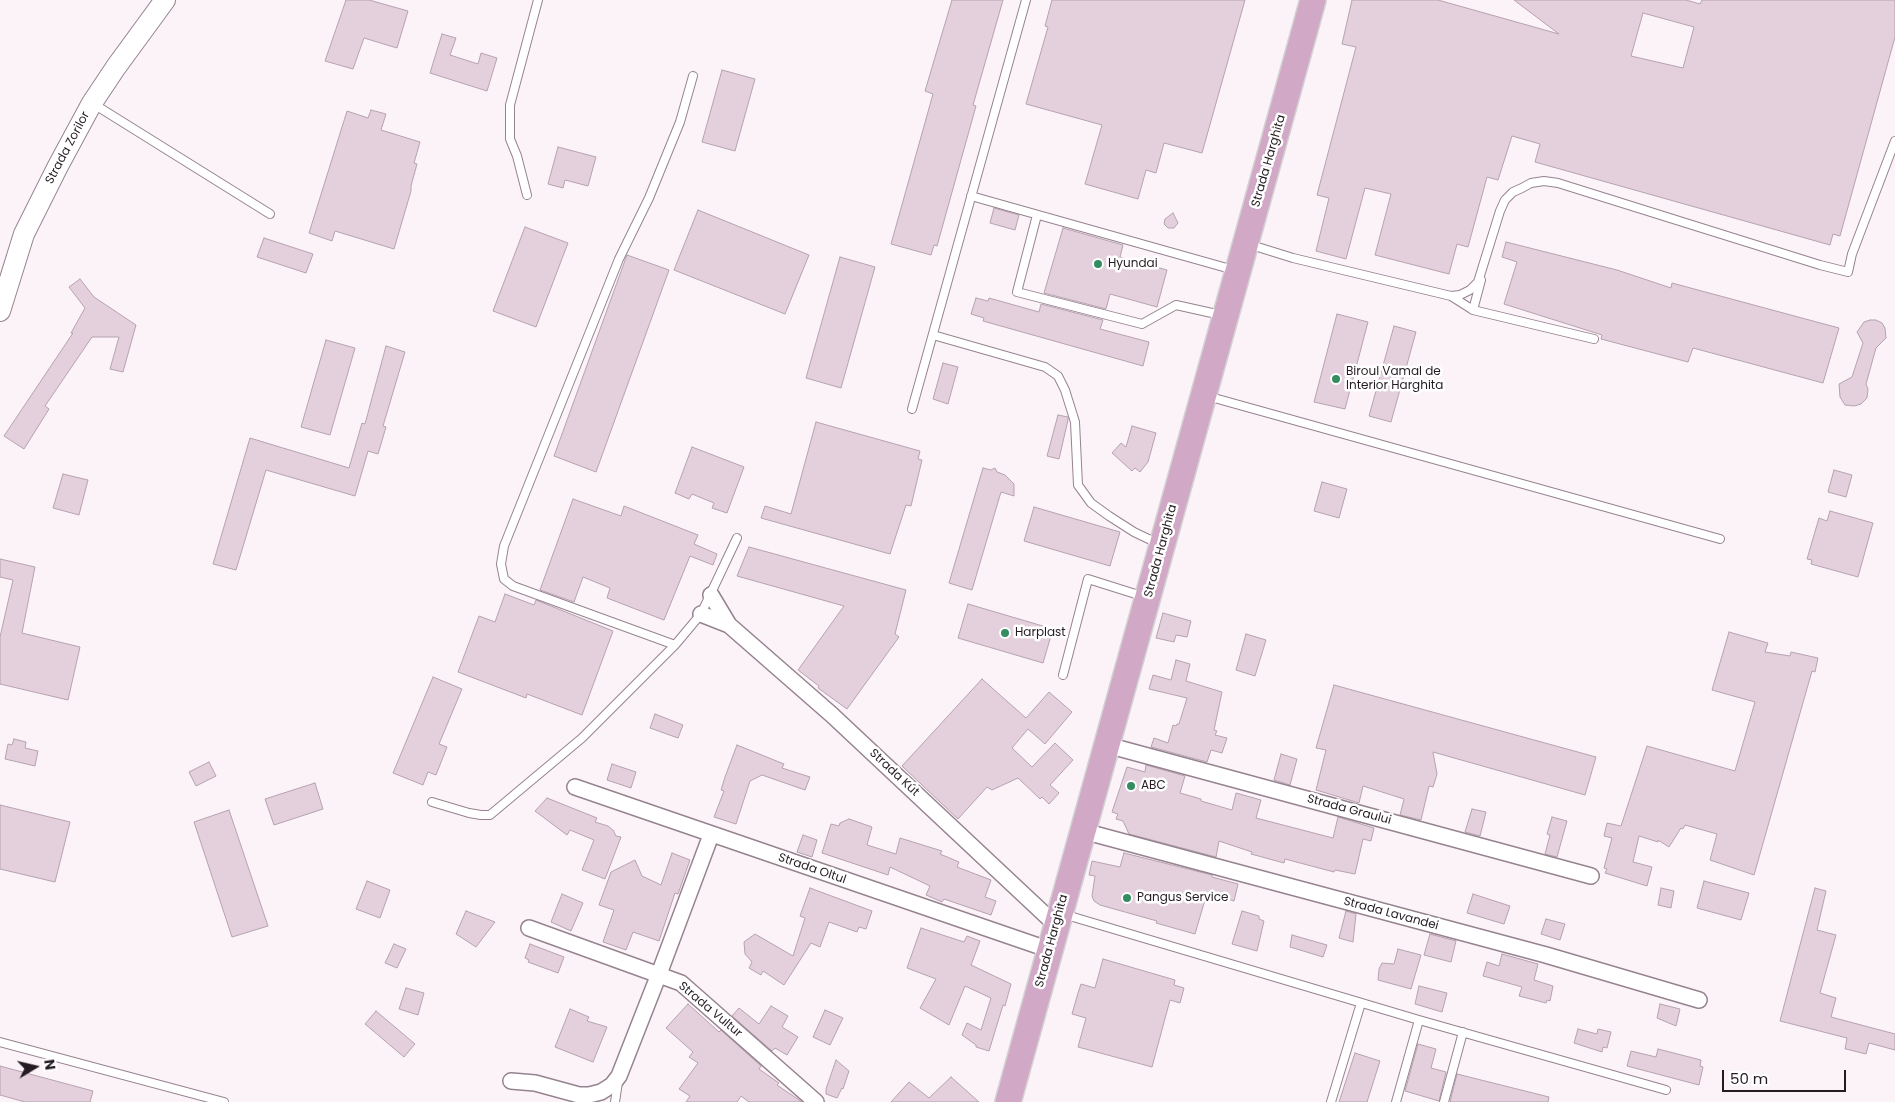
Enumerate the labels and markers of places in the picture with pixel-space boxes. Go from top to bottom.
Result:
place label: Hyundai [1108,257,1158,271]
marker: Hyundai [1092,258,1104,270]
place label: Biroul Vamal de Interior Harghita [1346,365,1443,393]
marker: Biroul Vamal de Interior Harghita [1330,373,1342,385]
place label: Harplast [1015,626,1066,640]
marker: Harplast [999,627,1011,639]
place label: ABC [1141,779,1166,793]
marker: ABC [1125,780,1137,792]
place label: Pangus Service [1137,891,1228,905]
marker: Pangus Service [1121,892,1133,904]

